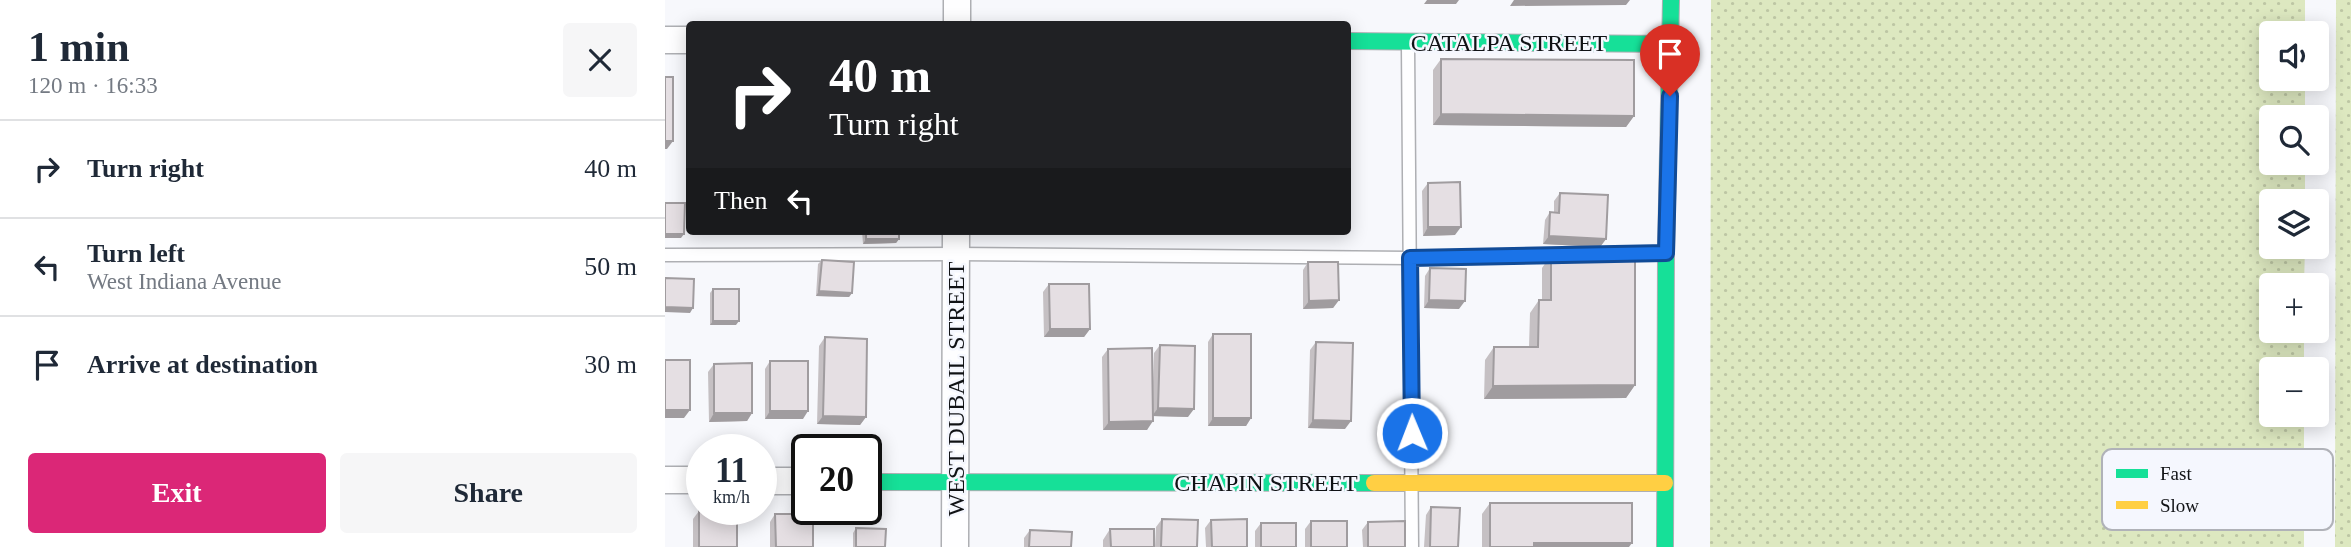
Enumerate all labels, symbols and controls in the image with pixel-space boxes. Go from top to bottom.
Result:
map controls [2259,21,2329,427]
button: sound [2259,21,2329,91]
button: close [563,23,637,97]
text: 1 min [28,24,130,70]
pin [1640,24,1700,96]
street label: CATALPA STREET [1411,30,1608,56]
icon: arrive [1651,35,1689,73]
text: 40 m [829,48,931,103]
icon: right [714,49,805,140]
text: 120 m · 16:33 [28,73,158,98]
button: search [2259,105,2329,175]
text: Turn right [829,106,959,142]
icon: right [28,150,66,188]
text: Turn right [87,154,204,183]
text: 40 m [584,154,637,183]
icon: left [781,182,819,220]
text: Then [714,186,767,215]
button: layers [2259,189,2329,259]
text: Turn left [87,239,185,268]
icon: left [28,248,66,286]
text: 50 m [584,252,637,281]
street label: WEST DUBAIL STREET [943,261,969,516]
text: West Indiana Avenue [87,269,281,294]
button: + [2259,273,2329,343]
icon: arrive [28,346,66,384]
text: Arrive at destination [87,350,318,379]
text: 30 m [584,350,637,379]
button: − [2259,357,2329,427]
position arrow [1375,396,1449,470]
speed limit sign: 20 [791,434,882,525]
legend [2102,449,2333,530]
text: 11 [715,451,748,490]
button: Exit [28,453,326,533]
button: Share [340,453,637,533]
text: Fast [2160,463,2192,484]
street label: CHAPIN STREET [1174,470,1358,496]
text: km/h [713,487,750,507]
text: Slow [2160,495,2199,516]

